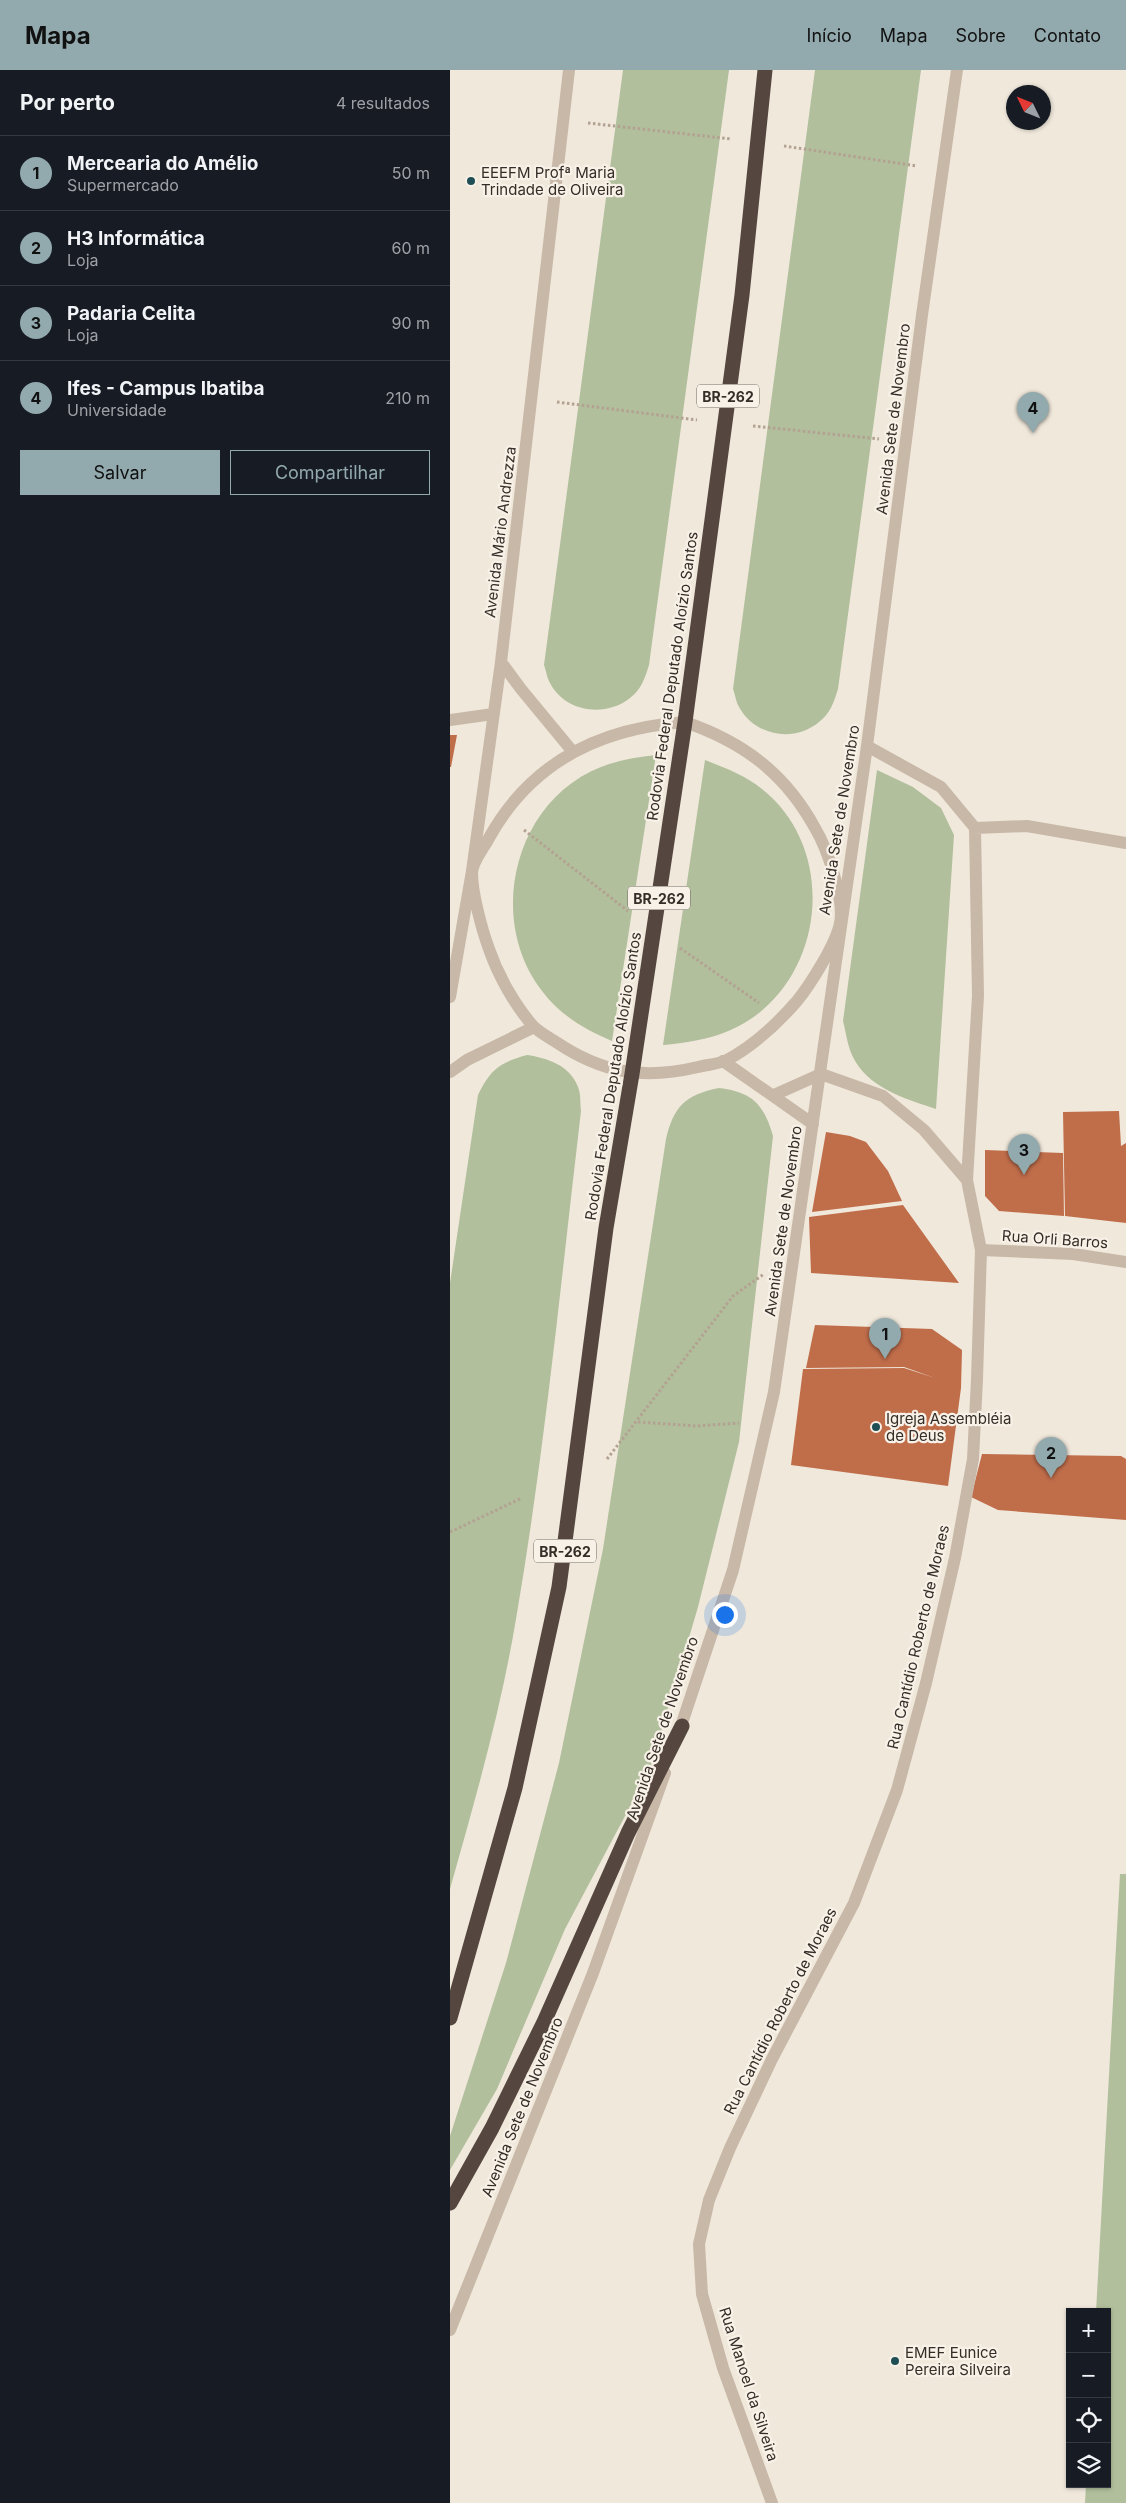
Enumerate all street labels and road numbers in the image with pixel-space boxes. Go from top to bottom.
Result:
street label: Avenida Sete de Novembro [872,322,914,516]
road number: BR-262 [697,384,759,408]
street label: Avenida Mário Andrezza [480,445,520,619]
street label: Rodovia Federal Deputado Aloízio Santos [642,530,702,822]
street label: Avenida Sete de Novembro [815,724,863,916]
road number: BR-262 [628,886,690,910]
street label: Rodovia Federal Deputado Aloízio Santos [581,930,645,1222]
street label: Avenida Sete de Novembro [760,1124,806,1318]
street label: Rua Orli Barros [1001,1226,1109,1252]
street label: Rua Cantídio Roberto de Moraes [883,1523,953,1751]
road number: BR-262 [534,1540,596,1562]
street label: Avenida Sete de Novembro [622,1634,702,1822]
street label: Rua Cantídio Roberto de Moraes [719,1904,841,2118]
street label: Avenida Sete de Novembro [477,2014,567,2200]
street label: Rua Manoel da Silveira [715,2305,783,2463]

